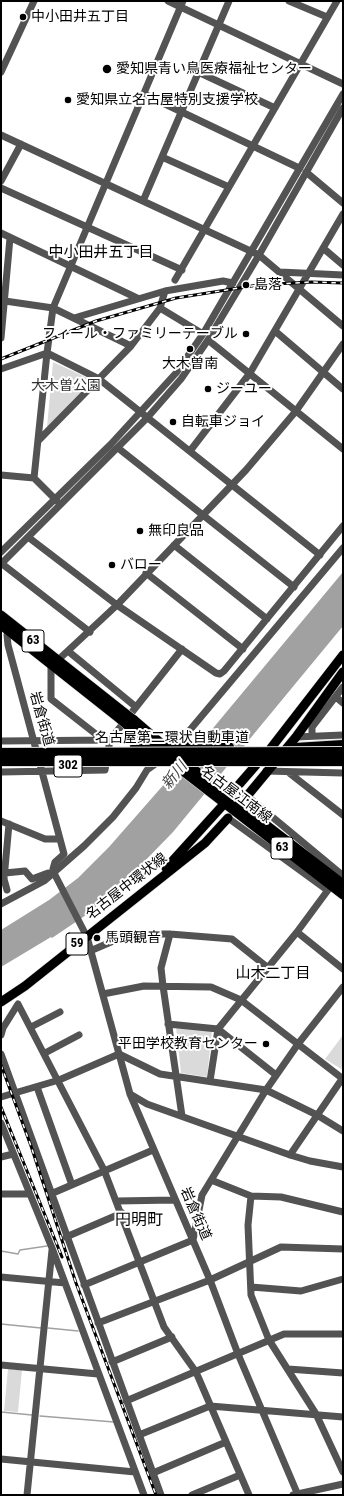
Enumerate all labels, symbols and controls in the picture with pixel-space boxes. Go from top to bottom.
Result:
place label: 中小田井五丁目 [31,9,129,25]
marker: 中小田井五丁目 [18,12,28,22]
place label: 愛知県青い鳥医療福祉センター [116,61,312,77]
marker: 愛知県青い鳥医療福祉センター [101,63,113,75]
place label: 愛知県立名古屋特別支援学校 [76,92,258,108]
marker: 愛知県立名古屋特別支援学校 [63,95,73,105]
district label: 中小田井五丁目 [49,244,153,262]
place label: 島落 [254,277,282,293]
marker: 島落 [241,280,251,290]
place label: フィール・ファミリーテーブル [42,326,238,342]
marker: フィール・ファミリーテーブル [241,329,251,339]
marker: 大木曽南 [185,344,195,354]
place label: 大木曽南 [162,356,218,372]
park label: 大木曽公園 [31,378,101,394]
place label: ジーユー [216,381,272,397]
marker: ジーユー [203,384,213,394]
place label: 自転車ジョイ [181,414,265,430]
marker: 自転車ジョイ [168,417,178,427]
place label: 無印良品 [148,523,204,539]
marker: 無印良品 [135,526,145,536]
place label: バロー [120,557,162,573]
marker: バロー [107,560,117,570]
road number: 63 [22,630,44,652]
street label: 岩倉街道 [25,690,57,748]
street label: 名古屋第二環状自動車道 [95,730,249,746]
road number: 302 [54,755,82,777]
water label: 新川 [159,759,191,793]
street label: 名古屋江南線 [197,763,275,827]
road number: 63 [271,837,293,859]
street label: 名古屋中環状線 [83,850,171,924]
place label: 馬頭観音 [105,930,161,946]
road number: 59 [66,933,88,955]
marker: 馬頭観音 [92,933,102,943]
district label: 山木二丁目 [236,965,310,983]
place label: 平田学校教育センター [118,1036,258,1052]
marker: 平田学校教育センター [261,1039,271,1049]
street label: 岩倉街道 [176,1185,214,1243]
district label: 円明町 [115,1211,163,1231]

